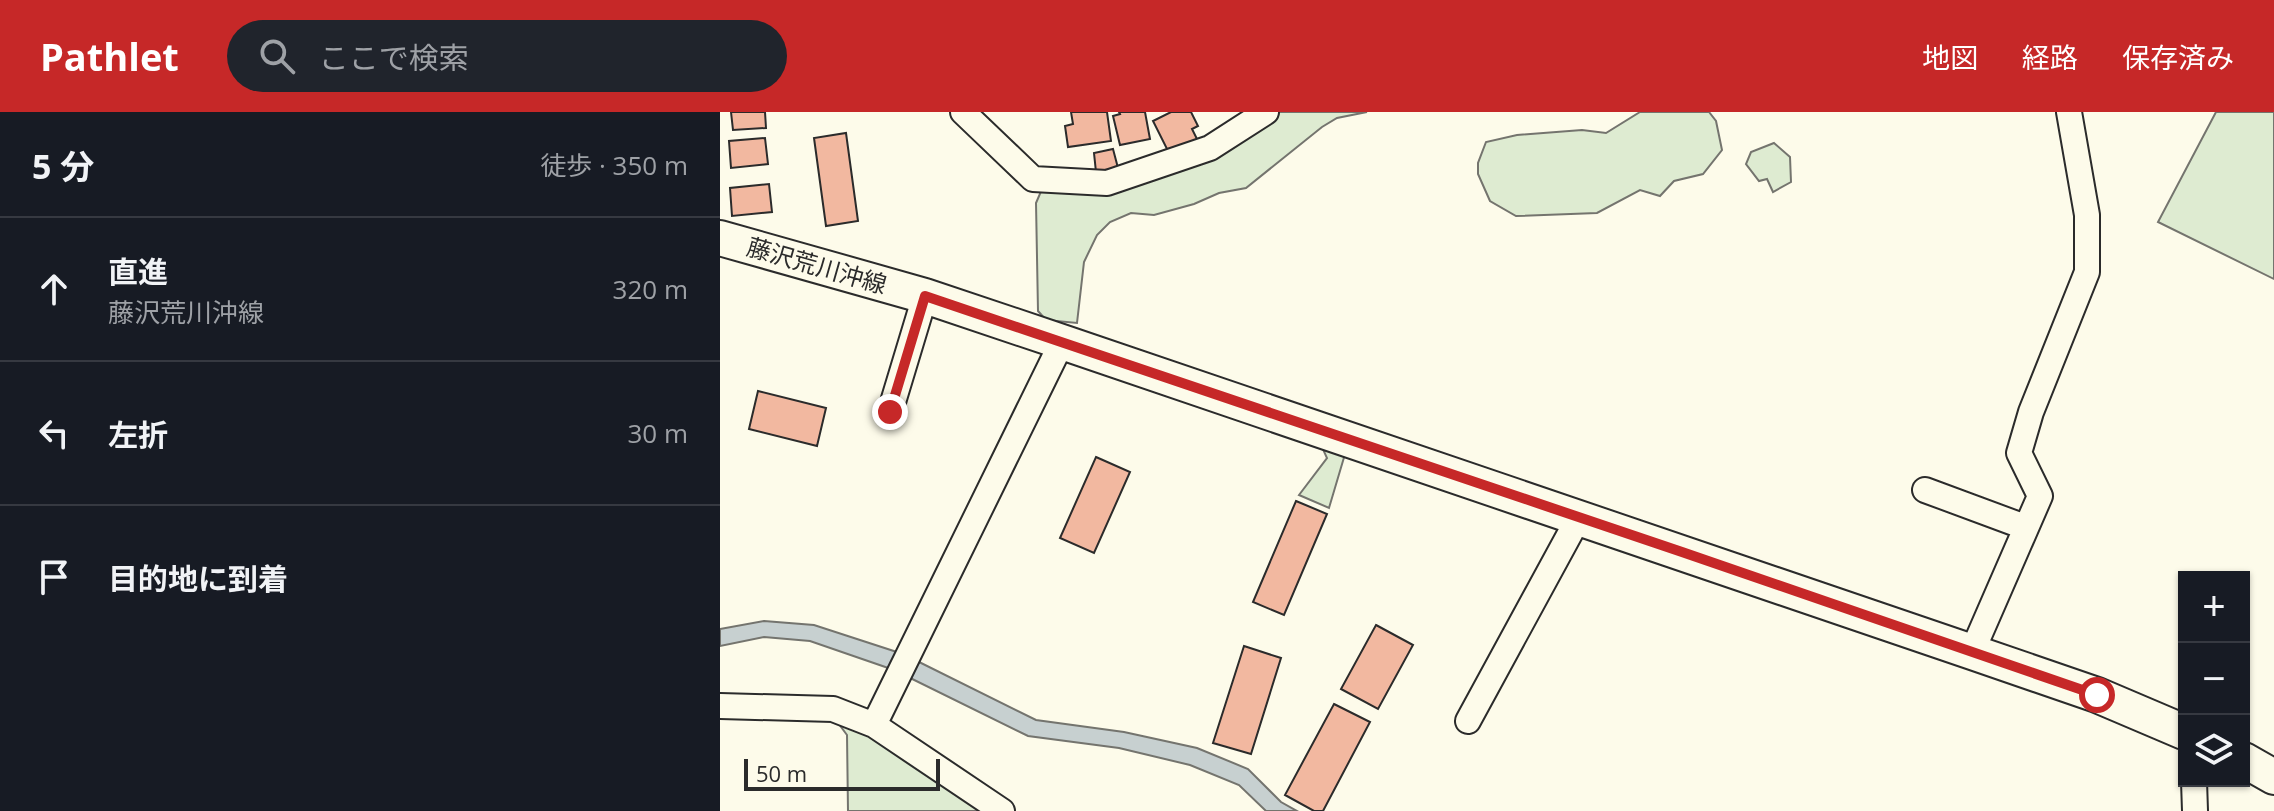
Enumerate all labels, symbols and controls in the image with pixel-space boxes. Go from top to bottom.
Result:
search box [227,20,787,92]
text: Pathlet [40,30,179,82]
icon: search [255,34,299,78]
text: ここで検索 [319,37,469,78]
text: 地図 [1922,38,1978,76]
text: 経路 [2022,38,2078,76]
text: 保存済み [2122,38,2234,76]
text: 5 分 [32,143,94,189]
text: 徒歩 · 350 m [540,147,688,183]
street label: 藤沢荒川沖線 [743,229,891,301]
text: 直進 [108,251,168,292]
icon: ahead [32,267,76,311]
text: 320 m [613,271,688,307]
text: 藤沢荒川沖線 [108,294,264,330]
route end [872,394,908,430]
icon: left [32,411,76,455]
text: 左折 [108,414,168,455]
text: 30 m [627,415,688,451]
icon: arrive [32,555,76,599]
text: 目的地に到着 [108,558,288,599]
map controls [2178,571,2250,787]
button: + [2178,571,2250,643]
button: − [2178,643,2250,715]
route start [2079,677,2115,713]
button: layers [2178,715,2250,787]
scale bar [744,755,940,791]
text: 50 m [756,758,807,788]

